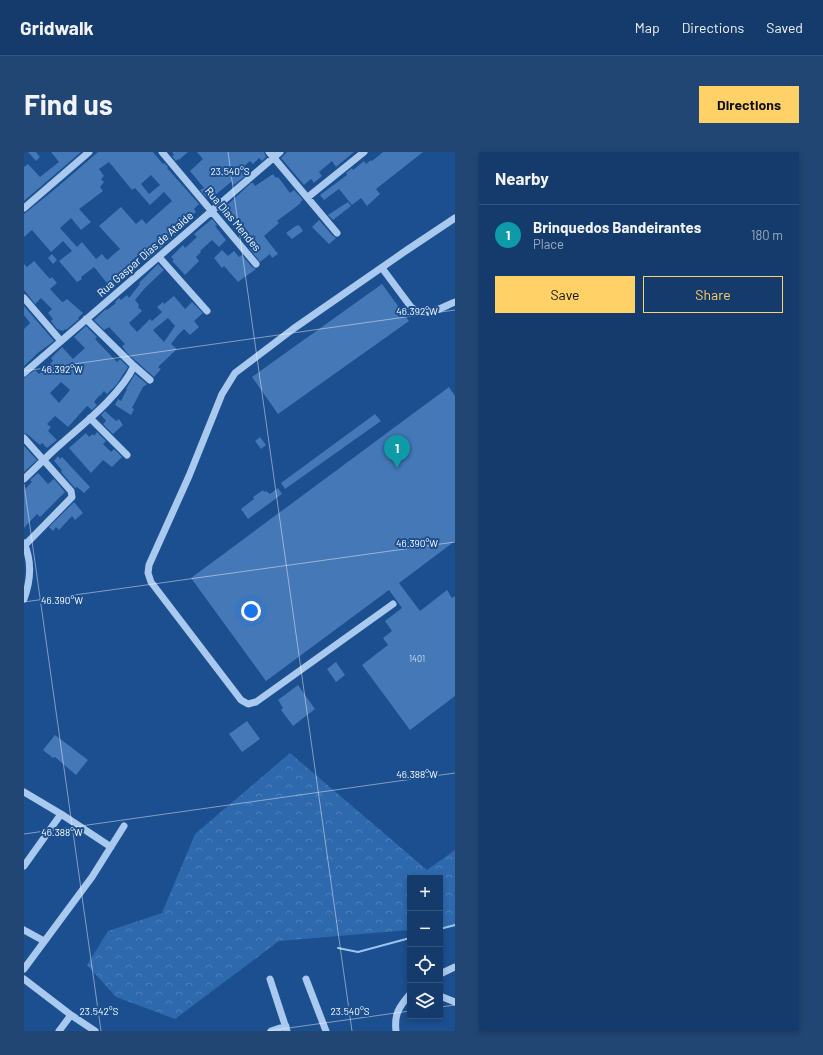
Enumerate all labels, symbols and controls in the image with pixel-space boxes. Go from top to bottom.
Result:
text: Gridwalk [20,16,94,39]
text: Map [635,19,660,36]
text: Directions [682,19,744,36]
text: Saved [766,19,803,36]
button: Directions [699,86,799,123]
text: Find us [24,87,113,121]
text: 23.540°S [210,165,250,177]
text: Nearby [495,168,549,188]
street label: Rua Dias Mendes [203,184,264,253]
street label: Rua Gaspar Dias de Ataíde [94,208,195,299]
text: Brinquedos Bandeirantes [533,218,701,236]
text: 1 [506,227,510,243]
text: 180 m [751,227,783,243]
text: Place [533,236,564,252]
button: Save [495,276,635,313]
button: Share [643,276,783,313]
text: 46.392°W [396,305,438,317]
text: 46.392°W [41,363,83,375]
pin: 1 [384,435,410,468]
text: 46.390°W [396,537,438,549]
text: 46.390°W [41,594,83,606]
your location [241,601,261,621]
house number: 1401 [409,653,425,664]
text: 46.388°W [396,768,438,780]
text: 46.388°W [41,826,83,838]
map controls [407,875,443,1019]
button: + [407,875,443,911]
button: − [407,911,443,947]
button: locate [407,947,443,983]
button: layers [407,983,443,1019]
text: 23.542°S [80,1005,119,1017]
text: 23.540°S [330,1005,370,1017]

